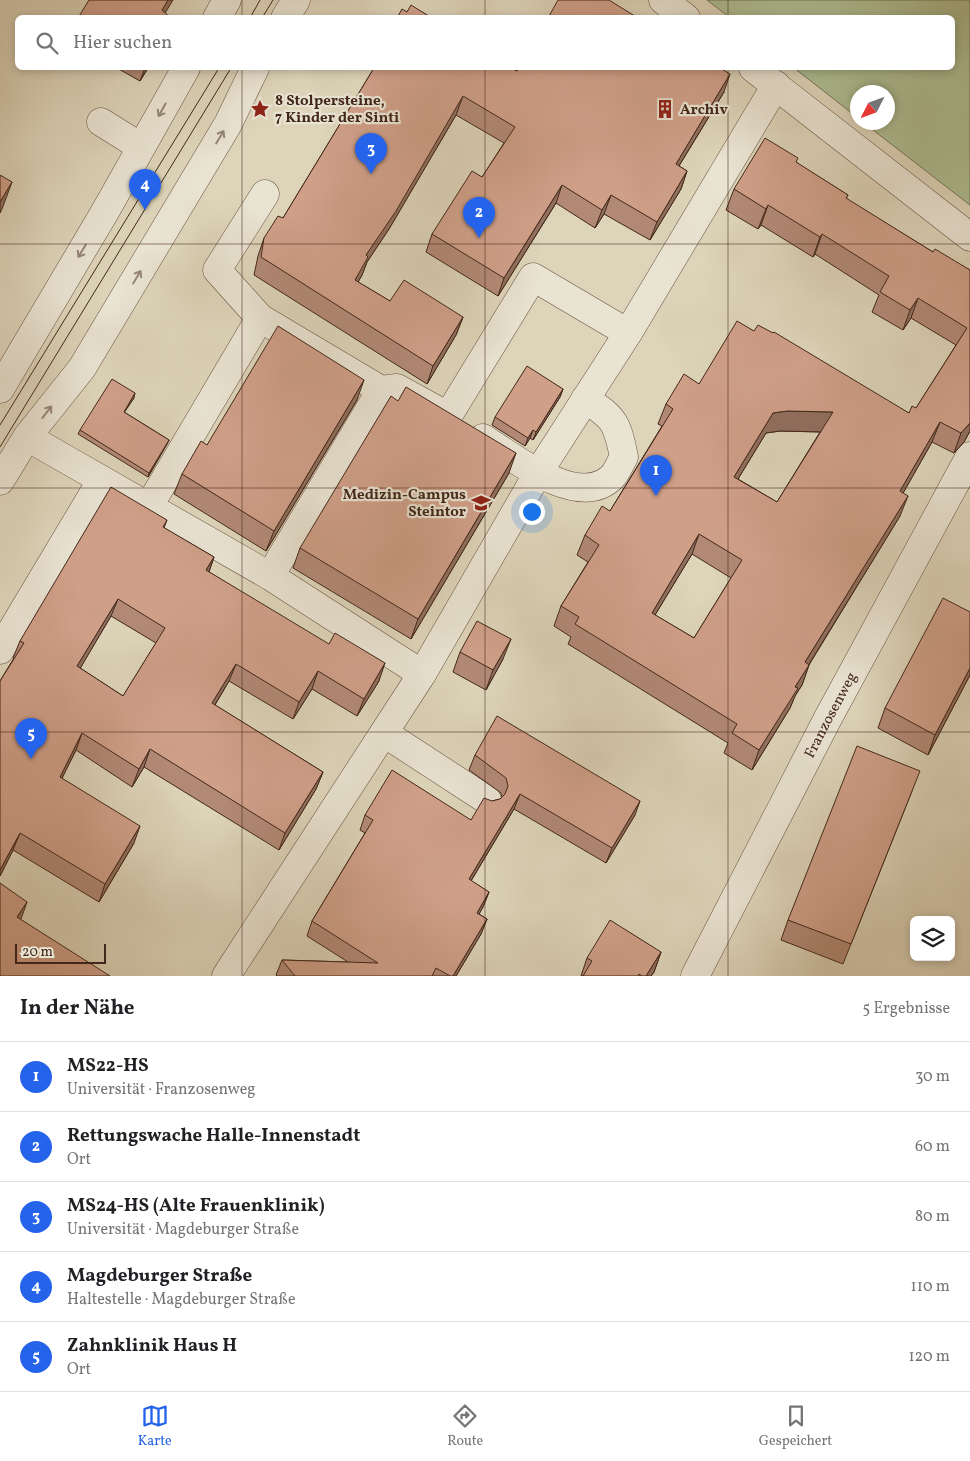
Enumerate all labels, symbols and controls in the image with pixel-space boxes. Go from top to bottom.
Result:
search box [15,15,955,70]
icon: search [33,29,61,57]
text: Hier suchen [73,30,172,56]
north arrow [850,85,895,130]
place label: 8 Stolpersteine, 7 Kinder der Sinti [275,91,399,129]
place icon: 8 Stolpersteine, 7 Kinder der Sinti [249,98,271,120]
building icon: Archiv [654,98,676,120]
place label: Archiv [680,100,729,121]
one-way arrow [156,102,166,116]
one-way arrow [216,131,226,145]
pin: 3 [355,133,387,174]
pin: 4 [129,169,161,210]
pin: 2 [463,197,495,238]
one-way arrow [76,244,86,258]
one-way arrow [132,270,142,284]
one-way arrow [42,406,53,419]
pin: 1 [640,455,672,496]
place label: Medizin-Campus Steintor [343,485,466,523]
school or university icon: Medizin-Campus Steintor [470,492,492,514]
your location [519,499,545,525]
street label: Franzosenweg [800,669,863,762]
pin: 5 [15,718,47,759]
map controls [910,916,955,961]
button: layers [910,916,955,961]
scale bar [15,941,106,964]
text: 20 m [22,943,53,962]
text: In der Nähe [20,994,135,1023]
text: 5 Ergebnisse [863,998,950,1020]
text: MS22-HS [67,1053,149,1079]
text: 1 [33,1066,39,1088]
text: 30 m [915,1066,950,1088]
text: Universität · Franzosenweg [67,1079,255,1101]
text: Rettungswache Halle-Innenstadt [67,1123,360,1149]
text: 2 [32,1136,40,1158]
text: 60 m [915,1136,950,1158]
text: Ort [67,1149,91,1171]
text: MS24-HS (Alte Frauenklinik) [67,1193,325,1219]
text: 3 [32,1206,40,1228]
text: 80 m [915,1206,950,1228]
text: Universität · Magdeburger Straße [67,1219,299,1241]
text: Magdeburger Straße [67,1263,252,1289]
text: 4 [31,1276,41,1298]
text: 110 m [911,1276,950,1298]
text: Haltestelle · Magdeburger Straße [67,1289,295,1311]
text: Zahnklinik Haus H [67,1333,237,1359]
text: 5 [32,1346,40,1368]
text: 120 m [908,1346,950,1368]
text: Ort [67,1359,91,1381]
tab: Karte [138,1402,172,1451]
tab: Route [447,1402,483,1451]
tab: Gespeichert [759,1402,832,1451]

